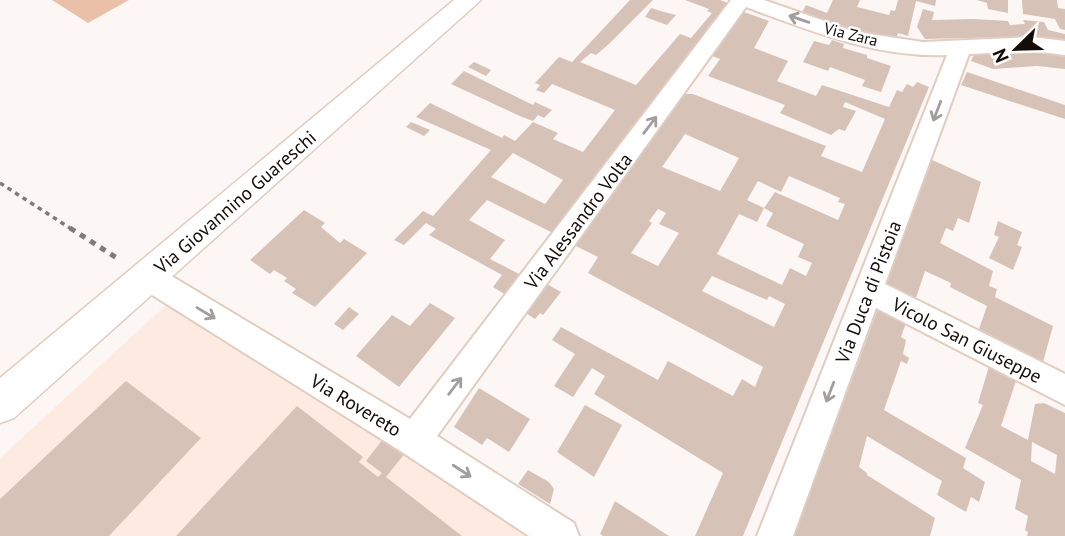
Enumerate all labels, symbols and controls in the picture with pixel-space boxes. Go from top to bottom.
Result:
one-way arrow [788,12,810,25]
north arrow [981,14,1051,84]
street label: Via Zara [821,17,880,50]
text: N [987,45,1014,66]
one-way arrow [930,100,942,122]
one-way arrow [643,116,657,135]
street label: Via Giovannino Guareschi [148,125,321,279]
street label: Via Alessandro Volta [518,148,637,295]
street label: Via Duca di Pistoia [829,217,906,368]
street label: Vicolo San Giuseppe [887,291,1046,388]
one-way arrow [195,306,215,320]
street label: Via Rovereto [305,368,406,442]
one-way arrow [447,377,462,395]
one-way arrow [823,381,835,403]
one-way arrow [451,465,471,479]

